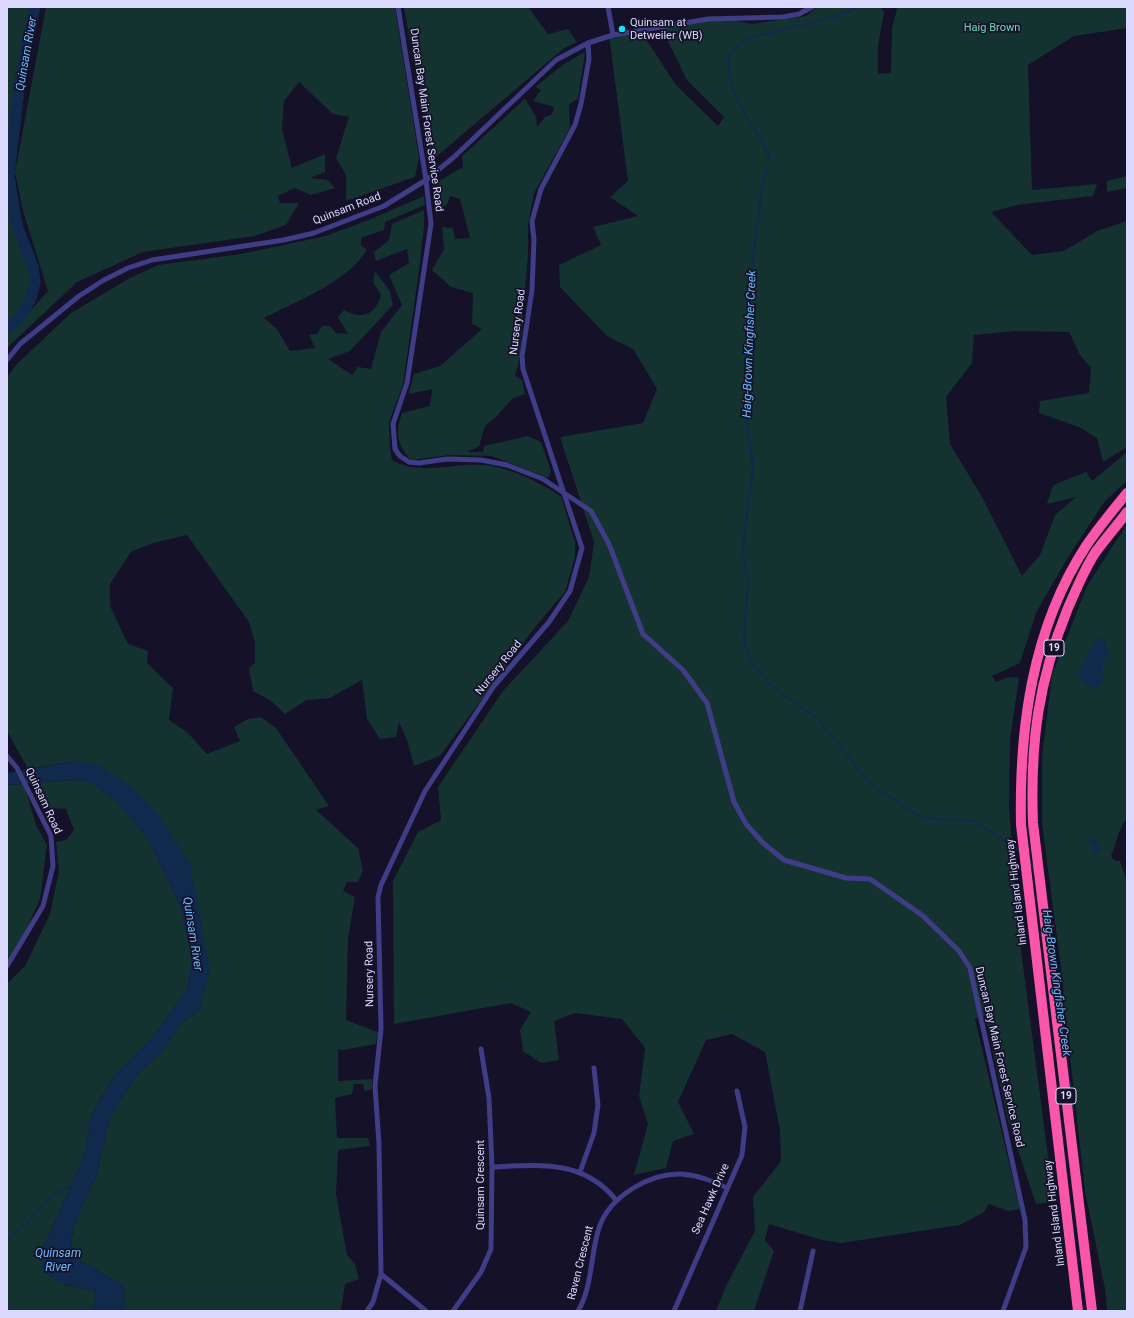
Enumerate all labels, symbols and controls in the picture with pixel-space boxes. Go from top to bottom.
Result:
water label: Quinsam River [13,16,41,92]
place label: Quinsam at Detweiler (WB) [630,16,703,42]
park label: Haig Brown [964,21,1020,35]
marker: Quinsam at Detweiler (WB) [617,24,627,34]
street label: Duncan Bay Main Forest Service Road [407,27,445,213]
street label: Quinsam Road [311,190,383,228]
water label: Haig-Brown Kingfisher Creek [740,270,760,418]
street label: Nursery Road [507,288,529,356]
street label: Nursery Road [473,638,525,698]
road number: 19 [1044,640,1064,656]
street label: Quinsam Road [22,766,64,836]
street label: Inland Island Highway [1004,838,1030,946]
water label: Quinsam River [179,896,205,972]
water label: Haig-Brown Kingfisher Creek [1039,909,1073,1057]
street label: Nursery Road [363,941,377,1007]
street label: Duncan Bay Main Forest Service Road [972,965,1026,1149]
road number: 19 [1056,1088,1076,1104]
street label: Quinsam Crescent [474,1140,488,1230]
street label: Inland Island Highway [1042,1159,1068,1267]
street label: Sea Hawk Drive [689,1162,733,1236]
street label: Raven Crescent [565,1224,597,1302]
water label: Quinsam River [35,1247,81,1275]

